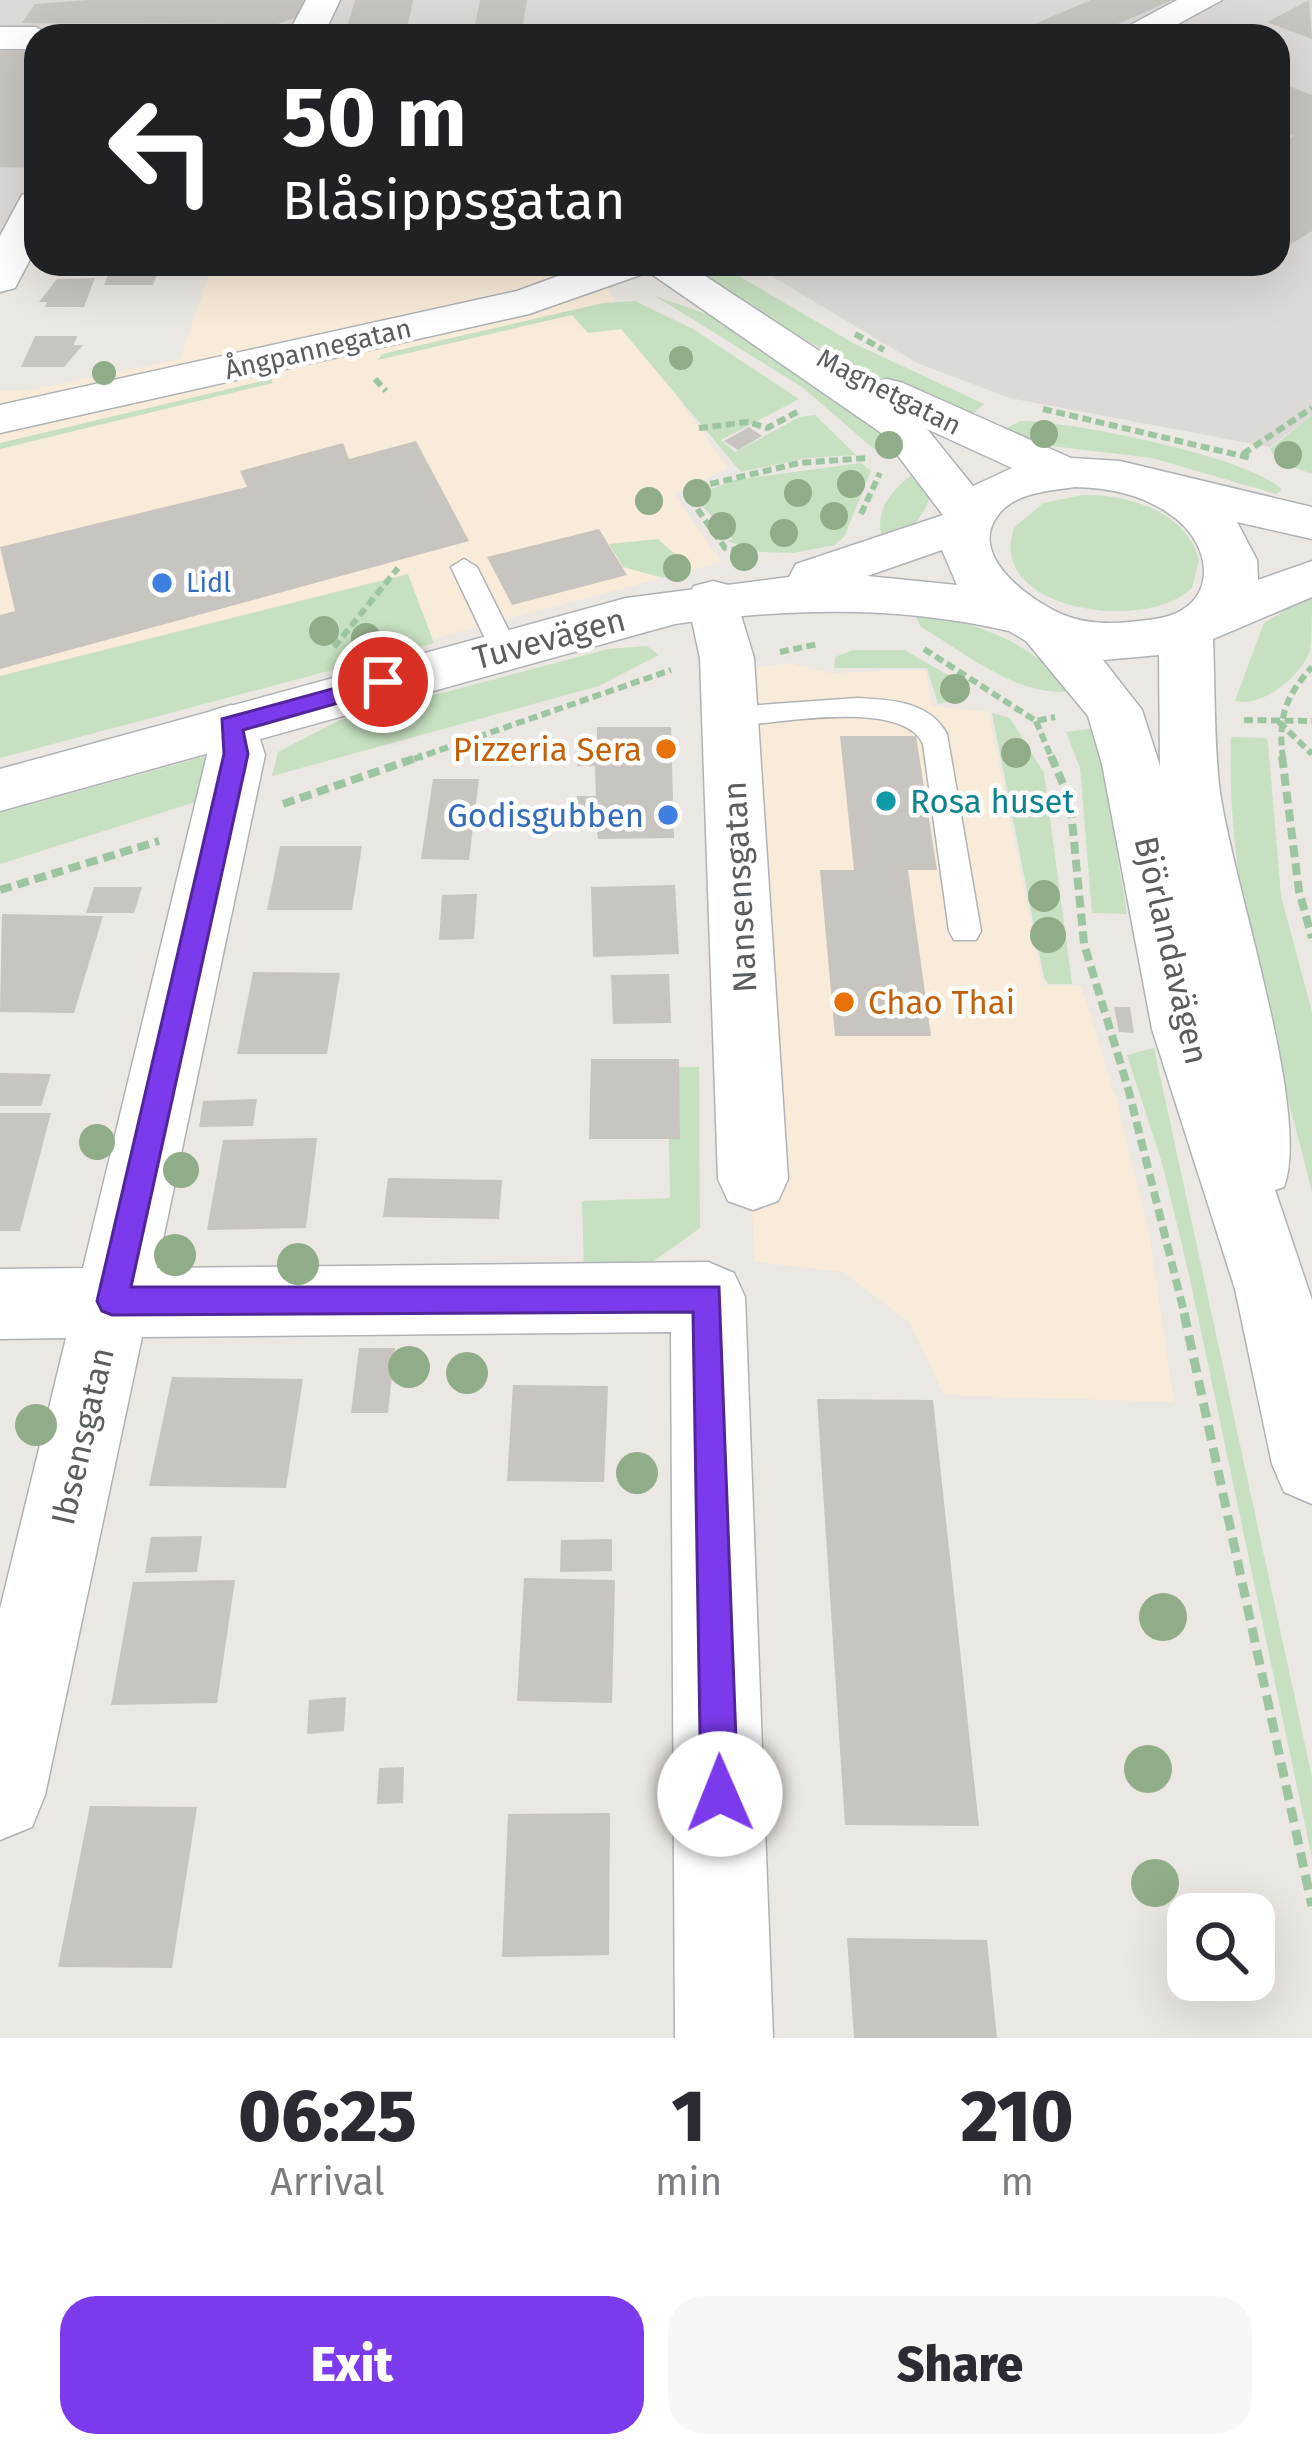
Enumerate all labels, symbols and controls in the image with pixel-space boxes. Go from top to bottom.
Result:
text: 50 m [282,67,467,168]
icon: left [84,72,240,228]
text: Blåsippsgatan [282,169,626,233]
street label: Ångpannegatan [221,309,414,386]
street label: Magnetgatan [812,342,966,442]
place label: Lidl [186,567,231,599]
marker: Lidl [149,570,175,596]
street label: Tuvevägen [469,599,630,678]
pin [332,631,434,733]
icon: arrive [350,649,416,715]
place label: Pizzeria Sera [453,730,642,770]
marker: Pizzeria Sera [653,736,679,762]
street label: Nansensgatan [714,780,766,994]
place label: Rosa huset [910,782,1074,822]
marker: Rosa huset [873,788,899,814]
place label: Godisgubben [447,796,644,836]
marker: Godisgubben [655,802,681,828]
street label: Björlandavägen [1125,832,1217,1068]
place label: Chao Thai [868,983,1015,1023]
marker: Chao Thai [831,989,857,1015]
street label: Ibsensgatan [43,1344,123,1529]
position arrow [657,1731,783,1857]
map controls [1167,1893,1275,2001]
button: search [1167,1893,1275,2001]
text: 06:25 [238,2074,417,2160]
text: 1 [672,2074,706,2160]
text: 210 [961,2074,1074,2160]
text: Arrival [270,2159,385,2205]
text: min [655,2159,722,2205]
text: m [1000,2159,1034,2205]
button: Exit [60,2296,644,2434]
button: Share [668,2296,1252,2434]

